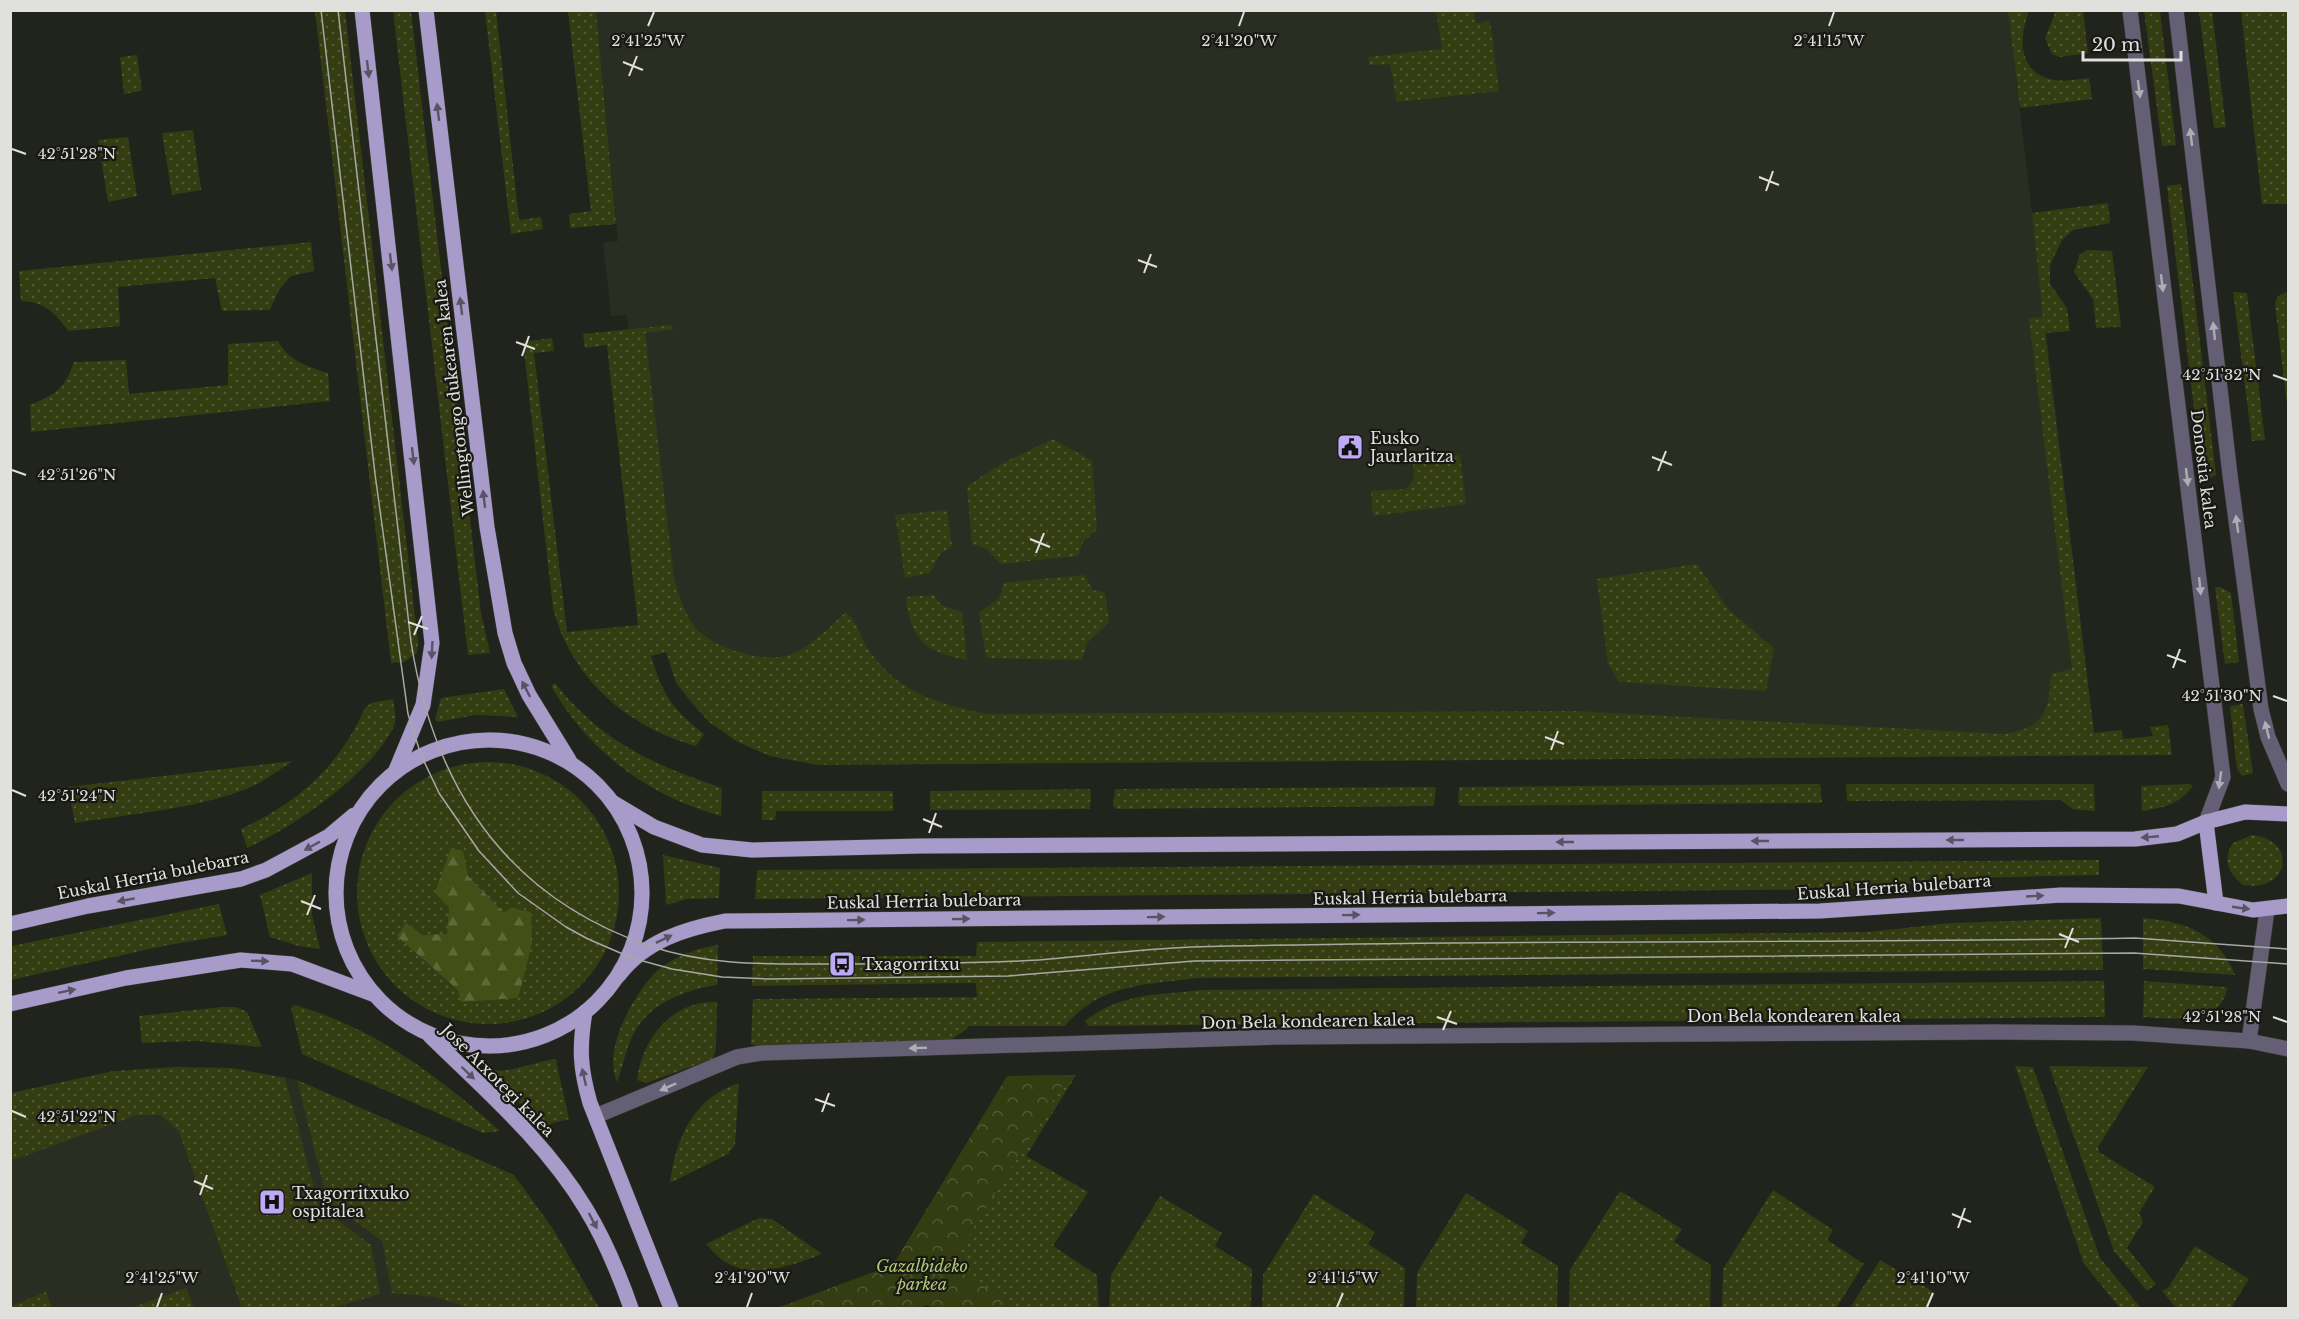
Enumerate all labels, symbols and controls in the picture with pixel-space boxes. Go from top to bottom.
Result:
scale bar [2083,24,2180,62]
text: 2°41'25"W [611,31,685,50]
text: 2°41'20"W [1201,31,1277,50]
text: 2°41'15"W [1794,31,1865,50]
text: 20 m [2092,34,2140,56]
one-way arrow [364,59,373,78]
one-way arrow [2134,80,2144,99]
one-way arrow [433,102,443,121]
one-way arrow [2187,127,2196,146]
text: 42°51'28"N [38,144,116,163]
one-way arrow [386,253,396,272]
one-way arrow [2158,274,2167,293]
street label: Wellingtongo dukearen kalea [430,278,479,518]
one-way arrow [456,296,465,315]
one-way arrow [2209,321,2219,340]
text: 42°51'32"N [2183,365,2261,384]
street label: Donostia kalea [2187,408,2221,530]
place label: Eusko Jaurlaritza [1368,428,1454,466]
public building icon: Eusko Jaurlaritza [1335,432,1365,462]
one-way arrow [409,447,418,466]
text: 42°51'26"N [37,465,117,484]
one-way arrow [2182,467,2191,486]
one-way arrow [479,490,489,509]
one-way arrow [2233,515,2242,534]
one-way arrow [2195,577,2205,596]
one-way arrow [427,641,436,660]
one-way arrow [521,680,530,697]
text: 42°51'30"N [2182,686,2262,705]
one-way arrow [2261,721,2271,740]
one-way arrow [2216,771,2225,790]
text: 42°51'24"N [38,786,116,805]
one-way arrow [2141,832,2160,842]
one-way arrow [1946,835,1965,845]
one-way arrow [1751,836,1770,846]
one-way arrow [1556,838,1575,847]
one-way arrow [303,841,320,851]
street label: Euskal Herria bulebarra [56,847,251,903]
street label: Euskal Herria bulebarra [1796,870,1992,904]
street label: Euskal Herria bulebarra [1312,885,1508,909]
street label: Euskal Herria bulebarra [826,889,1022,913]
one-way arrow [2025,892,2044,901]
one-way arrow [117,895,136,904]
one-way arrow [2232,904,2251,913]
one-way arrow [1537,908,1556,918]
one-way arrow [1342,910,1361,920]
one-way arrow [1147,912,1166,922]
one-way arrow [952,914,971,923]
one-way arrow [847,915,866,925]
one-way arrow [656,935,673,944]
bus stop icon: Txagorritxu [827,949,857,979]
place label: Txagorritxu [862,954,960,974]
one-way arrow [250,956,269,965]
one-way arrow [58,985,77,995]
street label: Don Bela kondearen kalea [1687,1006,1901,1026]
text: 42°51'28"N [2183,1007,2261,1026]
street label: Don Bela kondearen kalea [1201,1009,1415,1033]
street label: Jose Atxotegi kalea [436,1018,559,1141]
one-way arrow [909,1044,928,1053]
one-way arrow [460,1066,475,1080]
one-way arrow [578,1068,588,1086]
one-way arrow [658,1082,676,1092]
text: 42°51'22"N [38,1107,116,1126]
place label: Txagorritxuko ospitalea [292,1183,409,1221]
hospital icon: Txagorritxuko ospitalea [257,1187,287,1217]
one-way arrow [588,1213,598,1230]
park label: Gazalbideko parkea [876,1256,968,1294]
text: 2°41'25"W [125,1268,199,1287]
text: 2°41'20"W [714,1268,790,1287]
text: 2°41'15"W [1308,1268,1379,1287]
text: 2°41'10"W [1896,1268,1970,1287]

